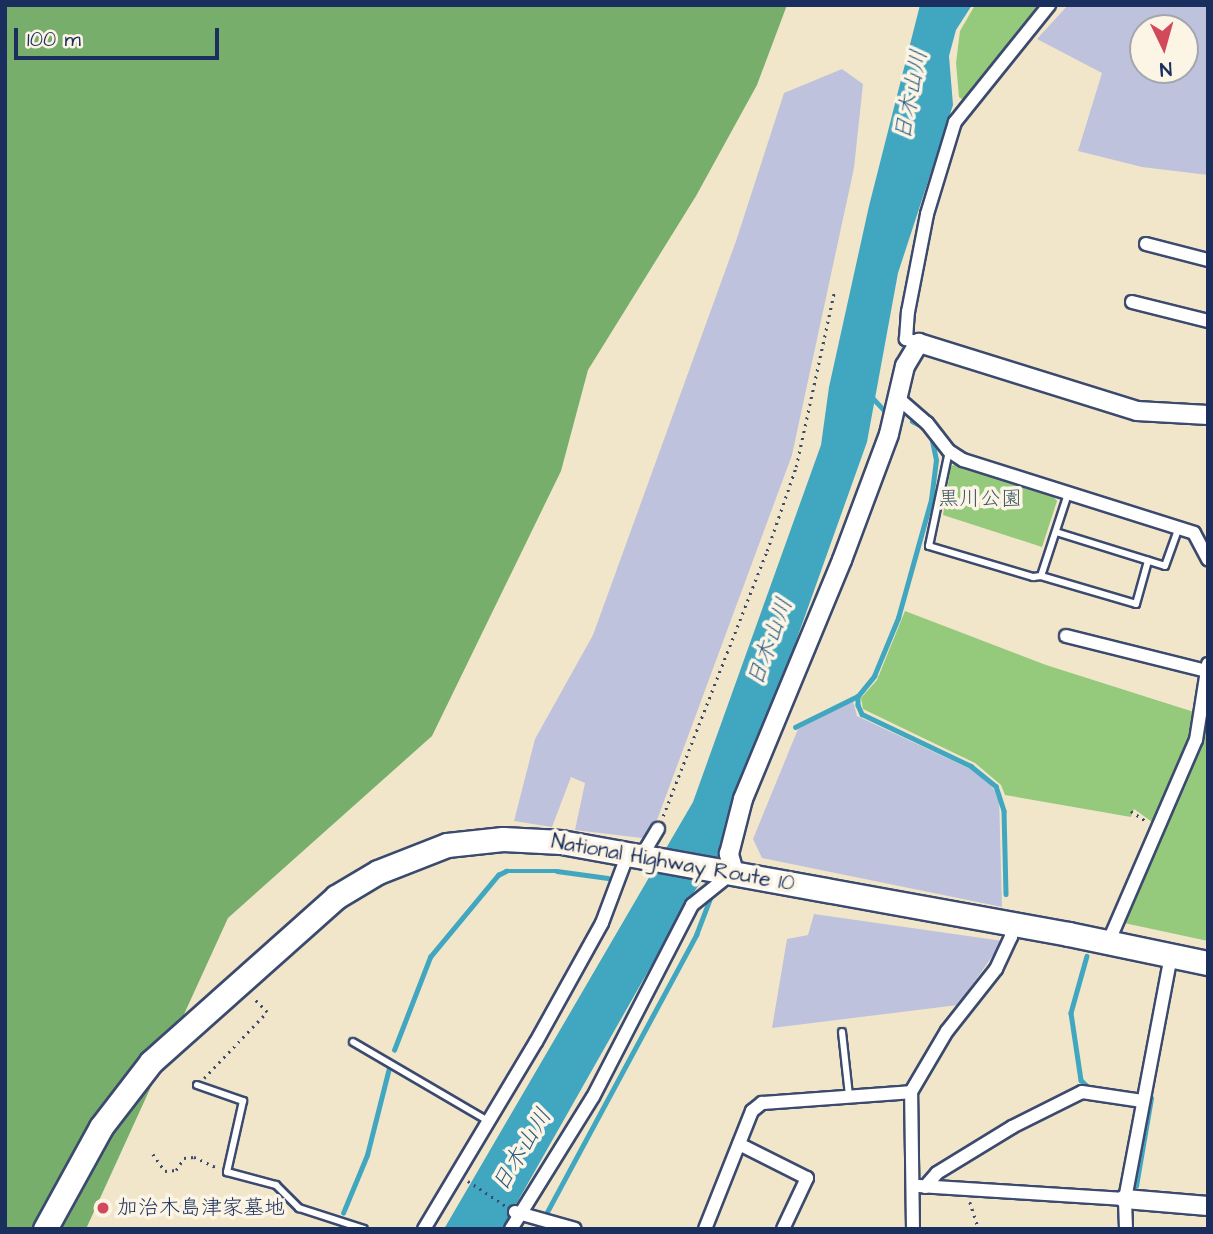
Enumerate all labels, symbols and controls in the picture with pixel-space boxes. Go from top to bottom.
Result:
scale bar [18,14,222,58]
north arrow [1129,14,1199,84]
text: 100 m [27,25,81,54]
water label: 日木山川 [889,47,933,143]
text: N [1159,54,1173,82]
park label: 黒川公園 [938,486,1022,512]
water label: 日木山川 [741,594,799,690]
street label: National Highway Route 10 [549,829,797,897]
water label: 日木山川 [486,1103,558,1197]
place label: 加治木島津家墓地 [117,1195,285,1221]
marker: 加治木島津家墓地 [95,1200,111,1216]

